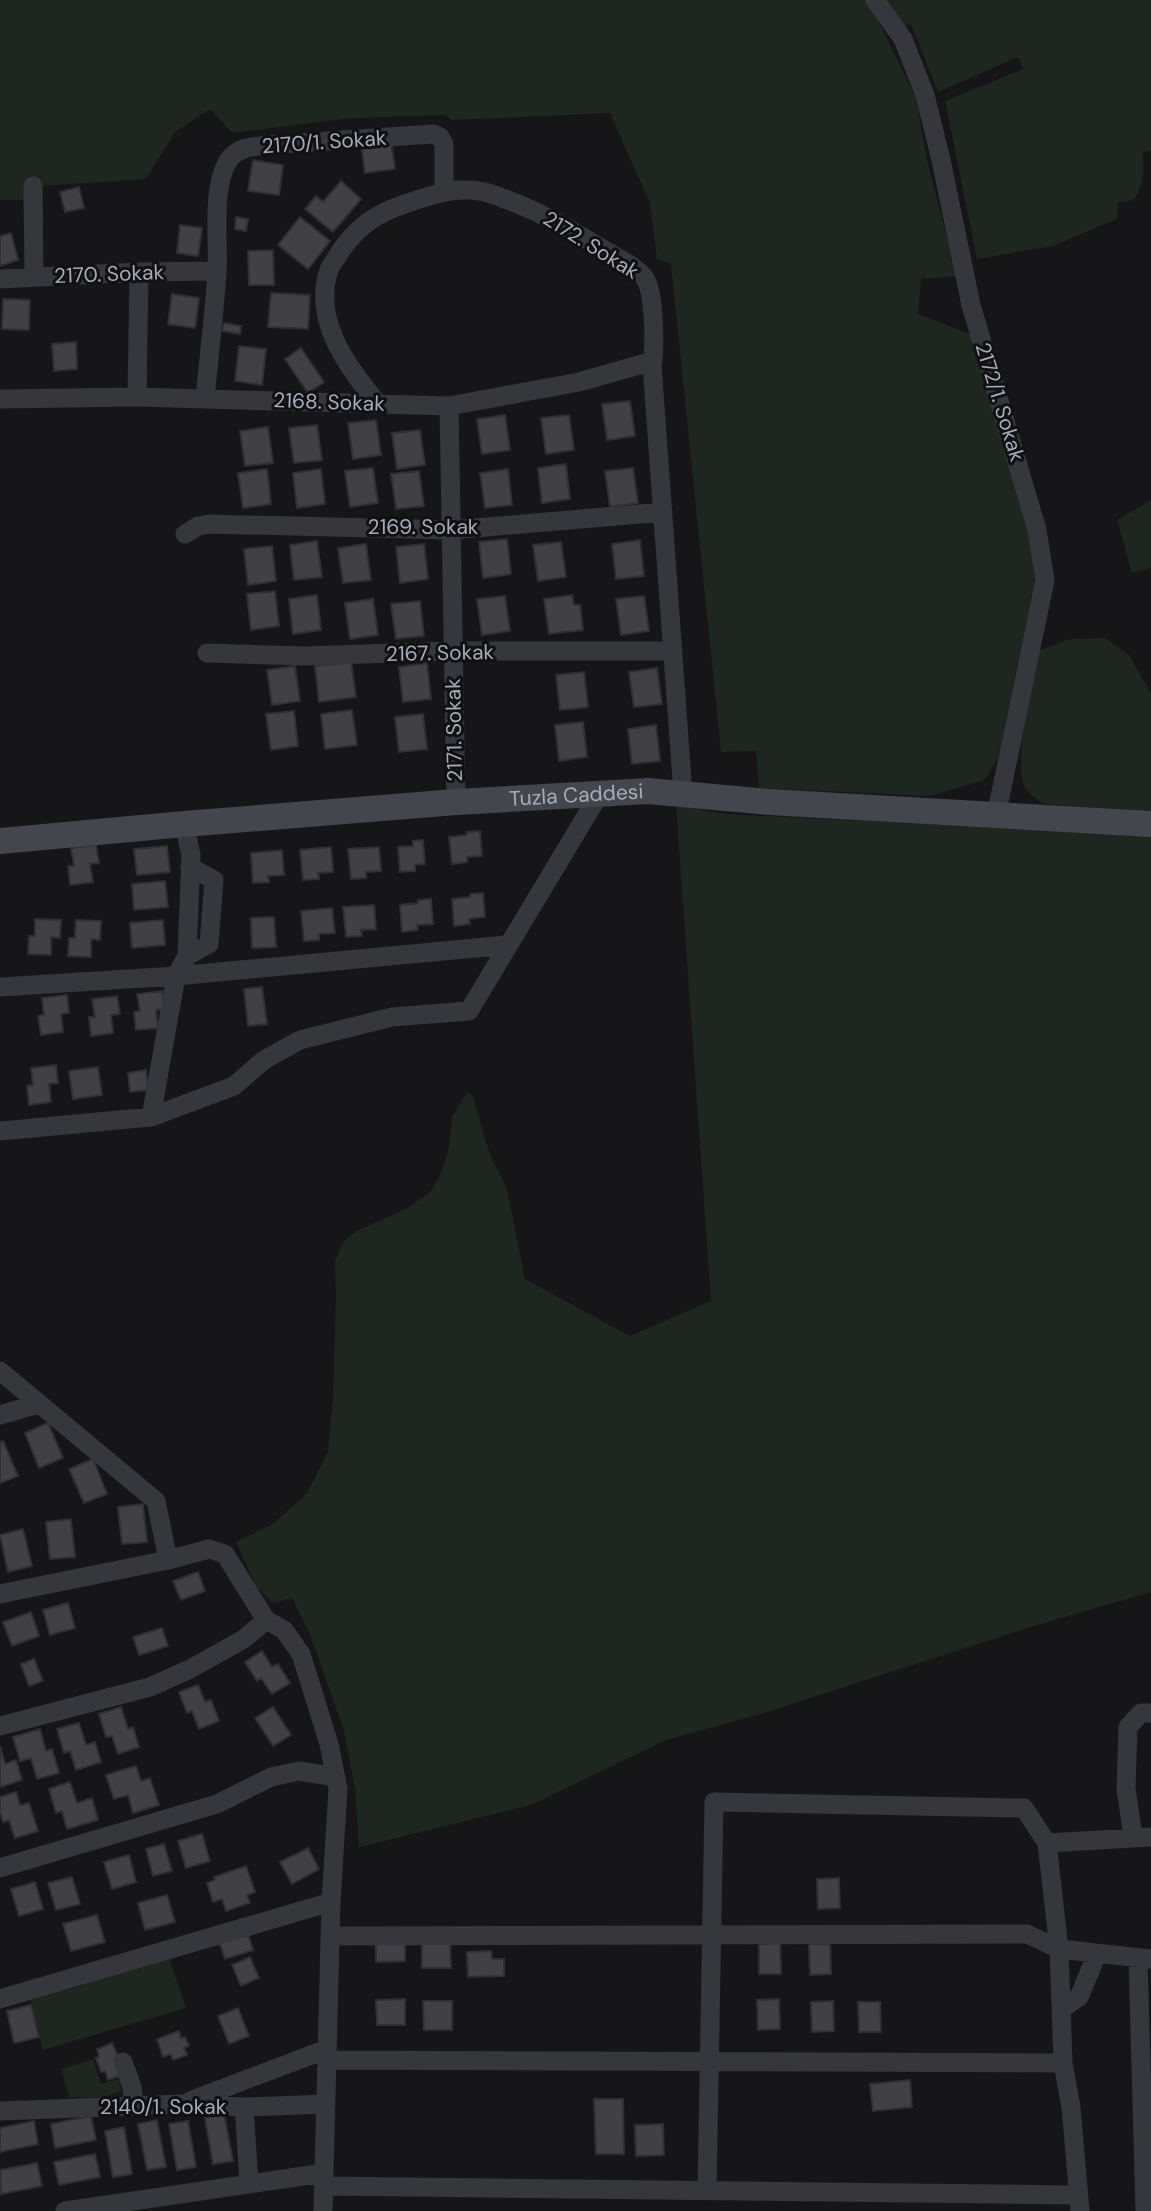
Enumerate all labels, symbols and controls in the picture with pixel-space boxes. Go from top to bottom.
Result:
street label: 2170/1. Sokak [261,124,388,160]
street label: 2172. Sokak [538,204,645,286]
street label: 2170. Sokak [54,258,165,290]
street label: 2172/1. Sokak [969,339,1032,465]
street label: 2168. Sokak [273,386,386,418]
street label: 2169. Sokak [368,513,479,541]
street label: 2167. Sokak [386,638,495,668]
street label: 2171. Sokak [439,678,469,782]
street label: Tuzla Caddesi [508,777,644,813]
street label: 2140/1. Sokak [100,2093,227,2121]

